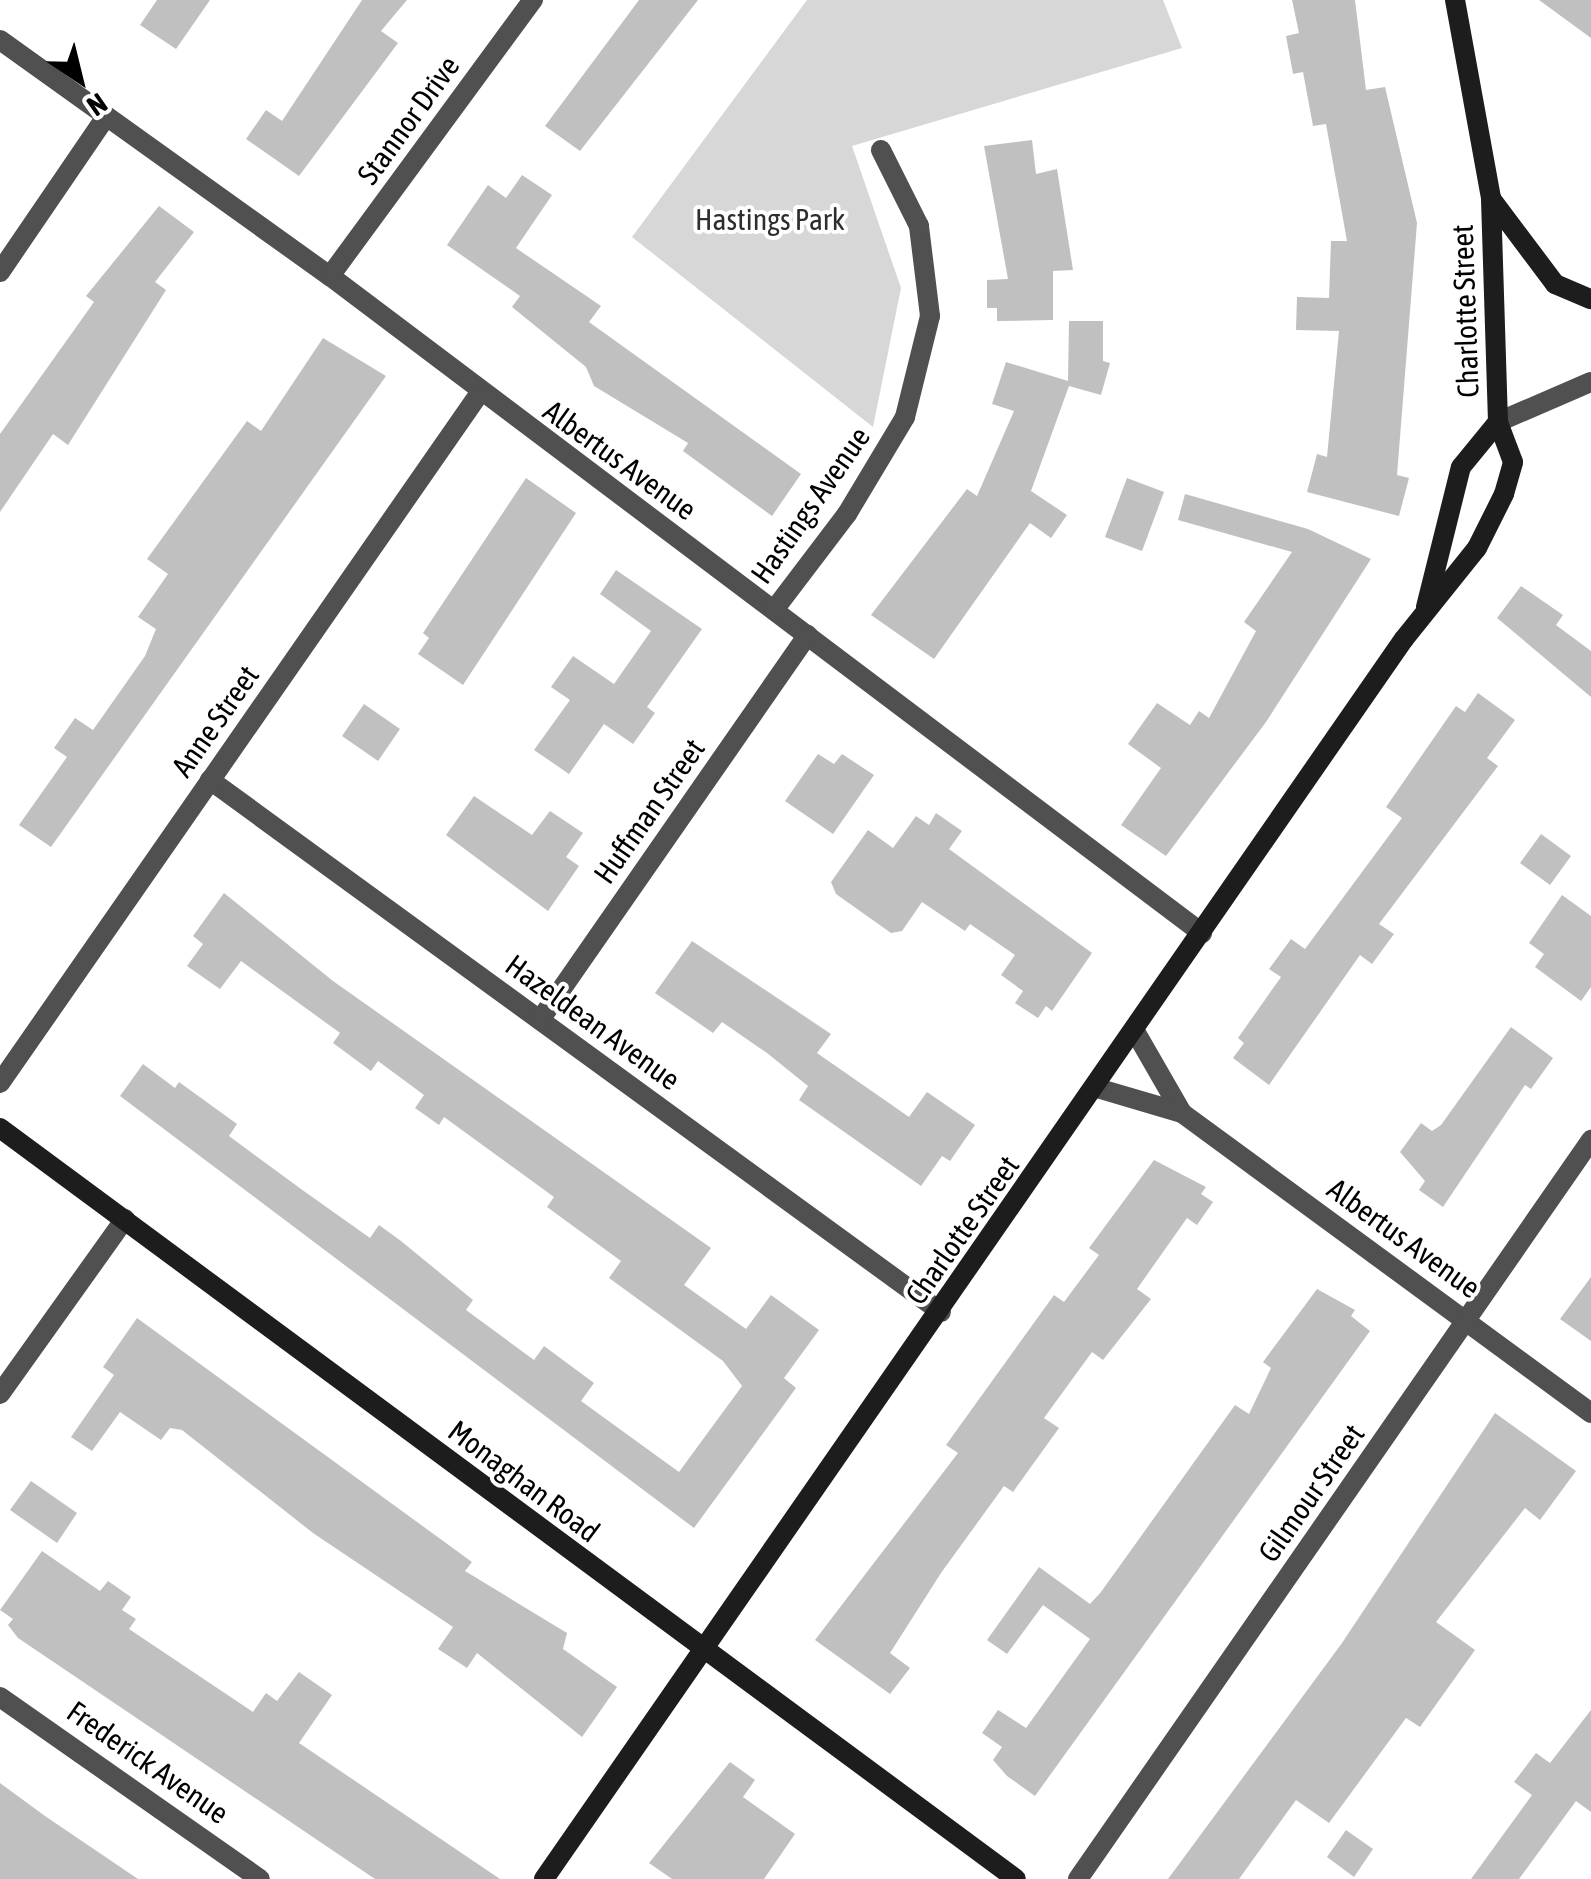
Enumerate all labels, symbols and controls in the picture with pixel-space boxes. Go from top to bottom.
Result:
north arrow [30,30,130,130]
street label: Stannor Drive [349,49,467,191]
text: N [81,87,113,122]
park label: Hastings Park [695,201,845,237]
street label: Charlotte Street [1444,224,1486,398]
street label: Albertus Avenue [537,393,703,527]
street label: Hastings Avenue [743,420,877,590]
street label: Anne Street [164,659,266,783]
street label: Huffman Street [586,732,712,890]
street label: Hazeldean Avenue [499,947,687,1097]
street label: Charlotte Street [898,1149,1026,1311]
street label: Albertus Avenue [1321,1171,1487,1305]
street label: Monaghan Road [441,1412,607,1550]
street label: Gilmour Street [1250,1417,1372,1569]
street label: Frederick Avenue [60,1693,236,1831]

